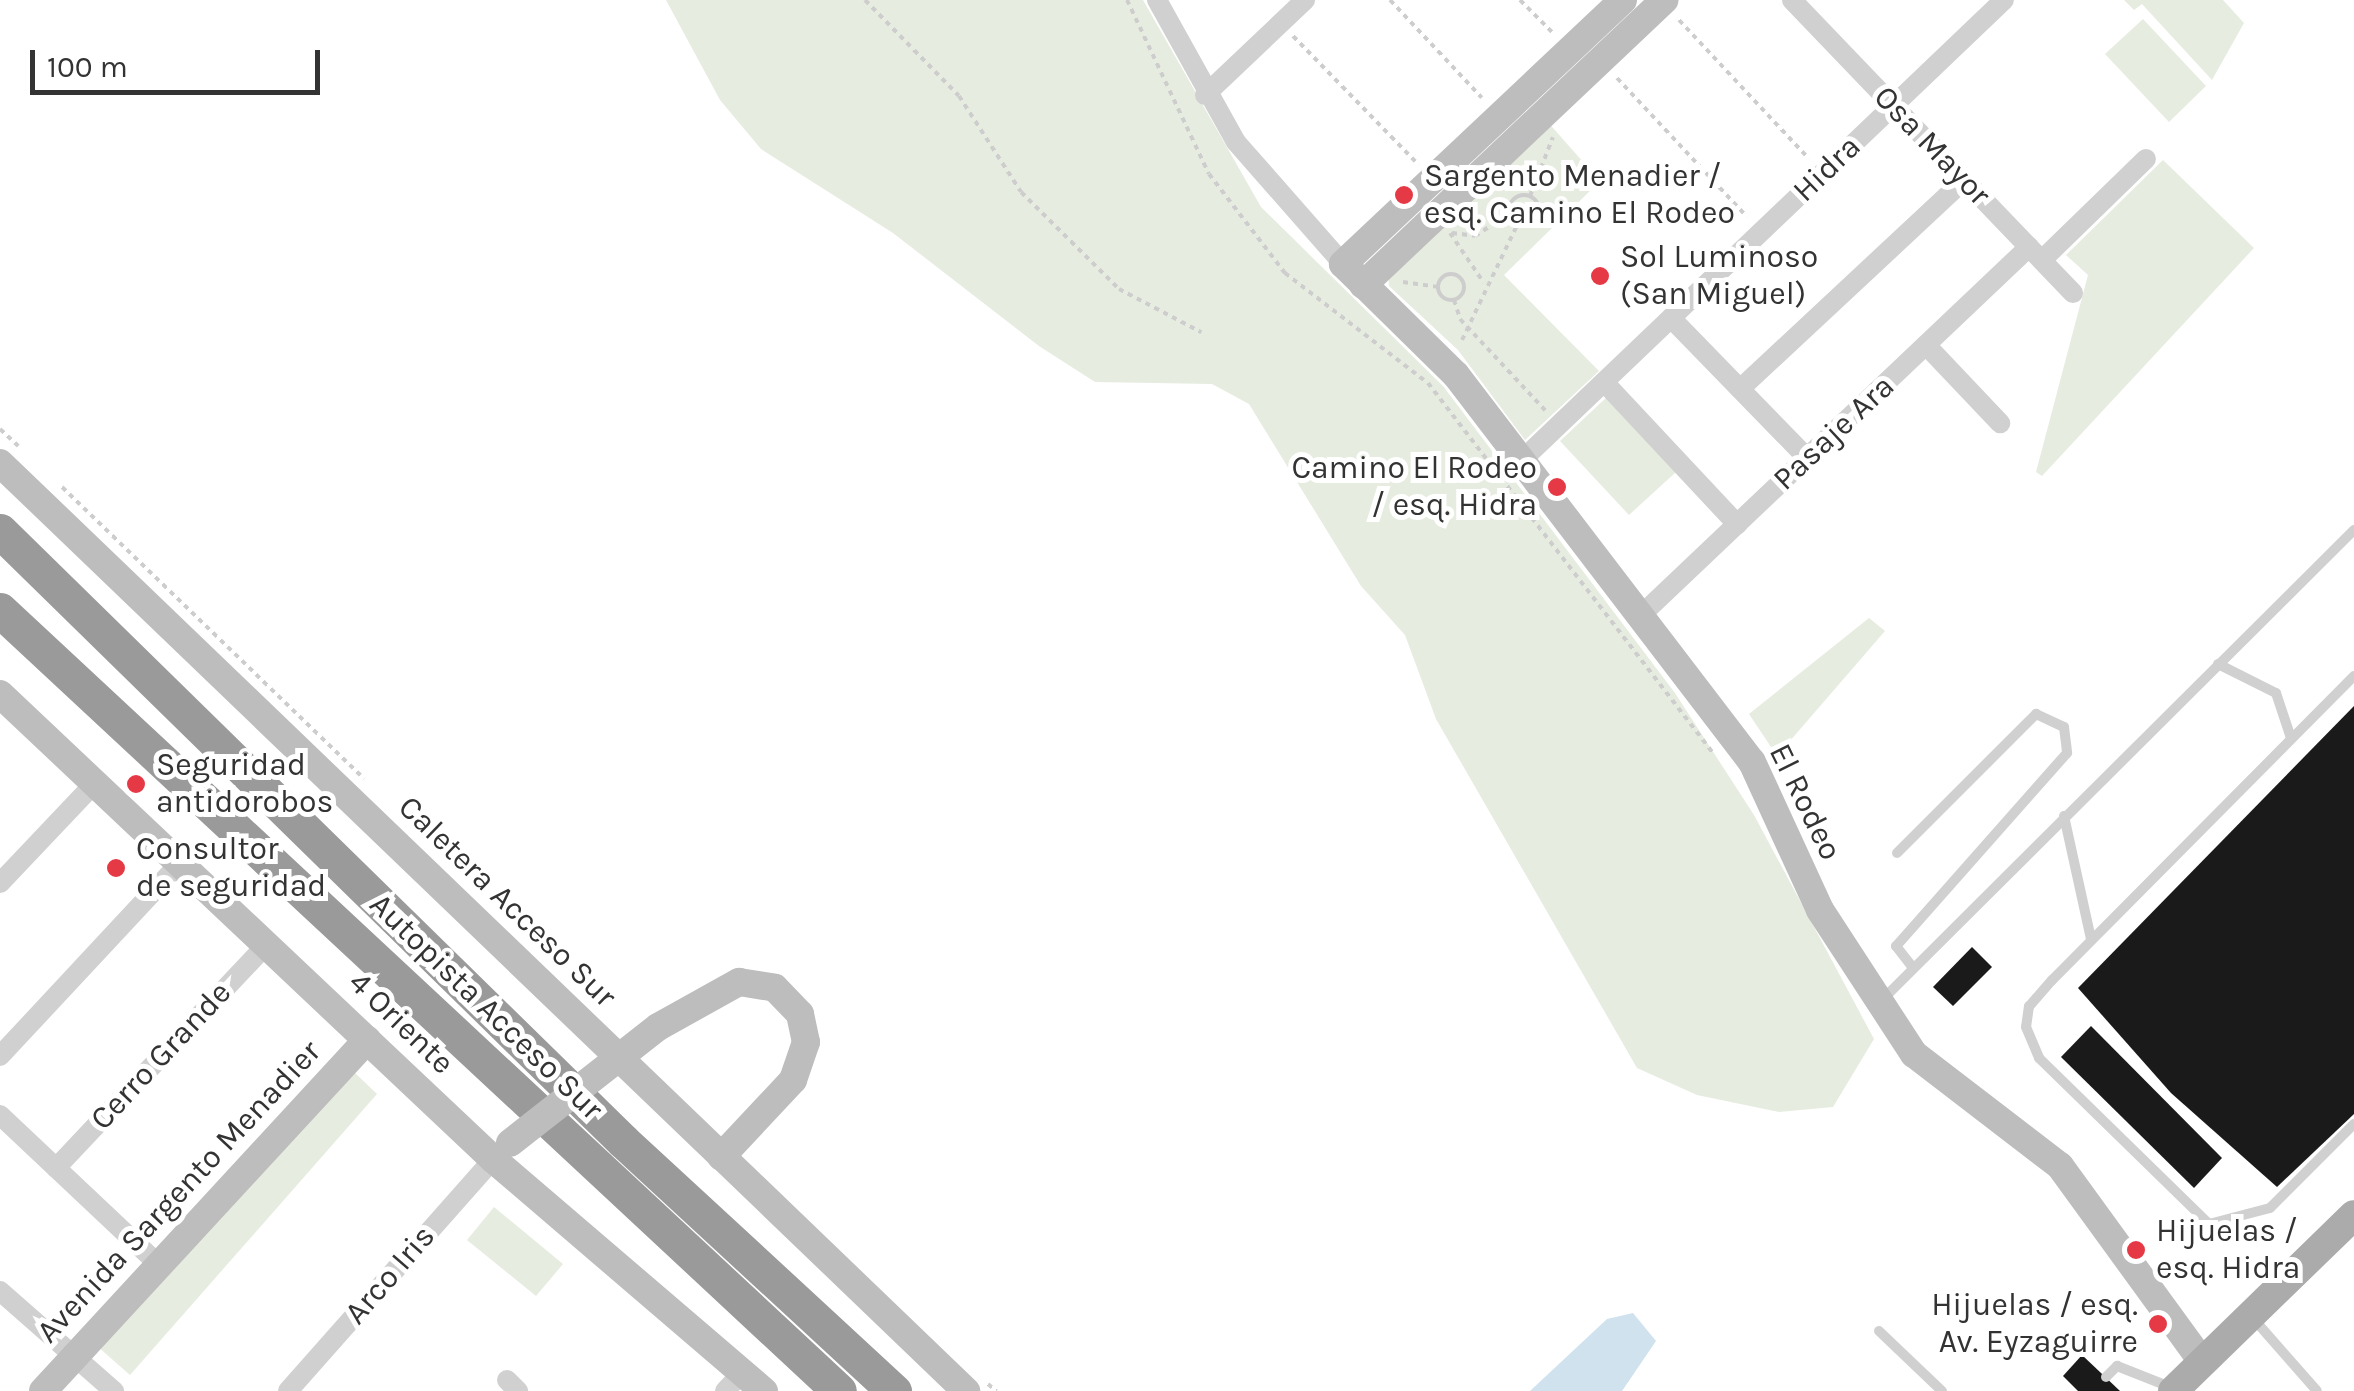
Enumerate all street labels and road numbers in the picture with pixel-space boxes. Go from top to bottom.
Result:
street label: Osa Mayor [1866,78,1998,214]
street label: Hidra [1785,128,1869,210]
street label: Pasaje Ara [1766,367,1902,499]
street label: El Rodeo [1760,738,1850,866]
street label: Caletera Acceso Sur [390,788,624,1016]
street label: Autopista Acceso Sur [361,886,611,1128]
street label: 4 Oriente [340,964,462,1082]
street label: Cerro Grande [83,974,239,1138]
street label: Avenida Sargento Menadier [29,1033,329,1351]
street label: Arco Iris [337,1218,443,1332]

